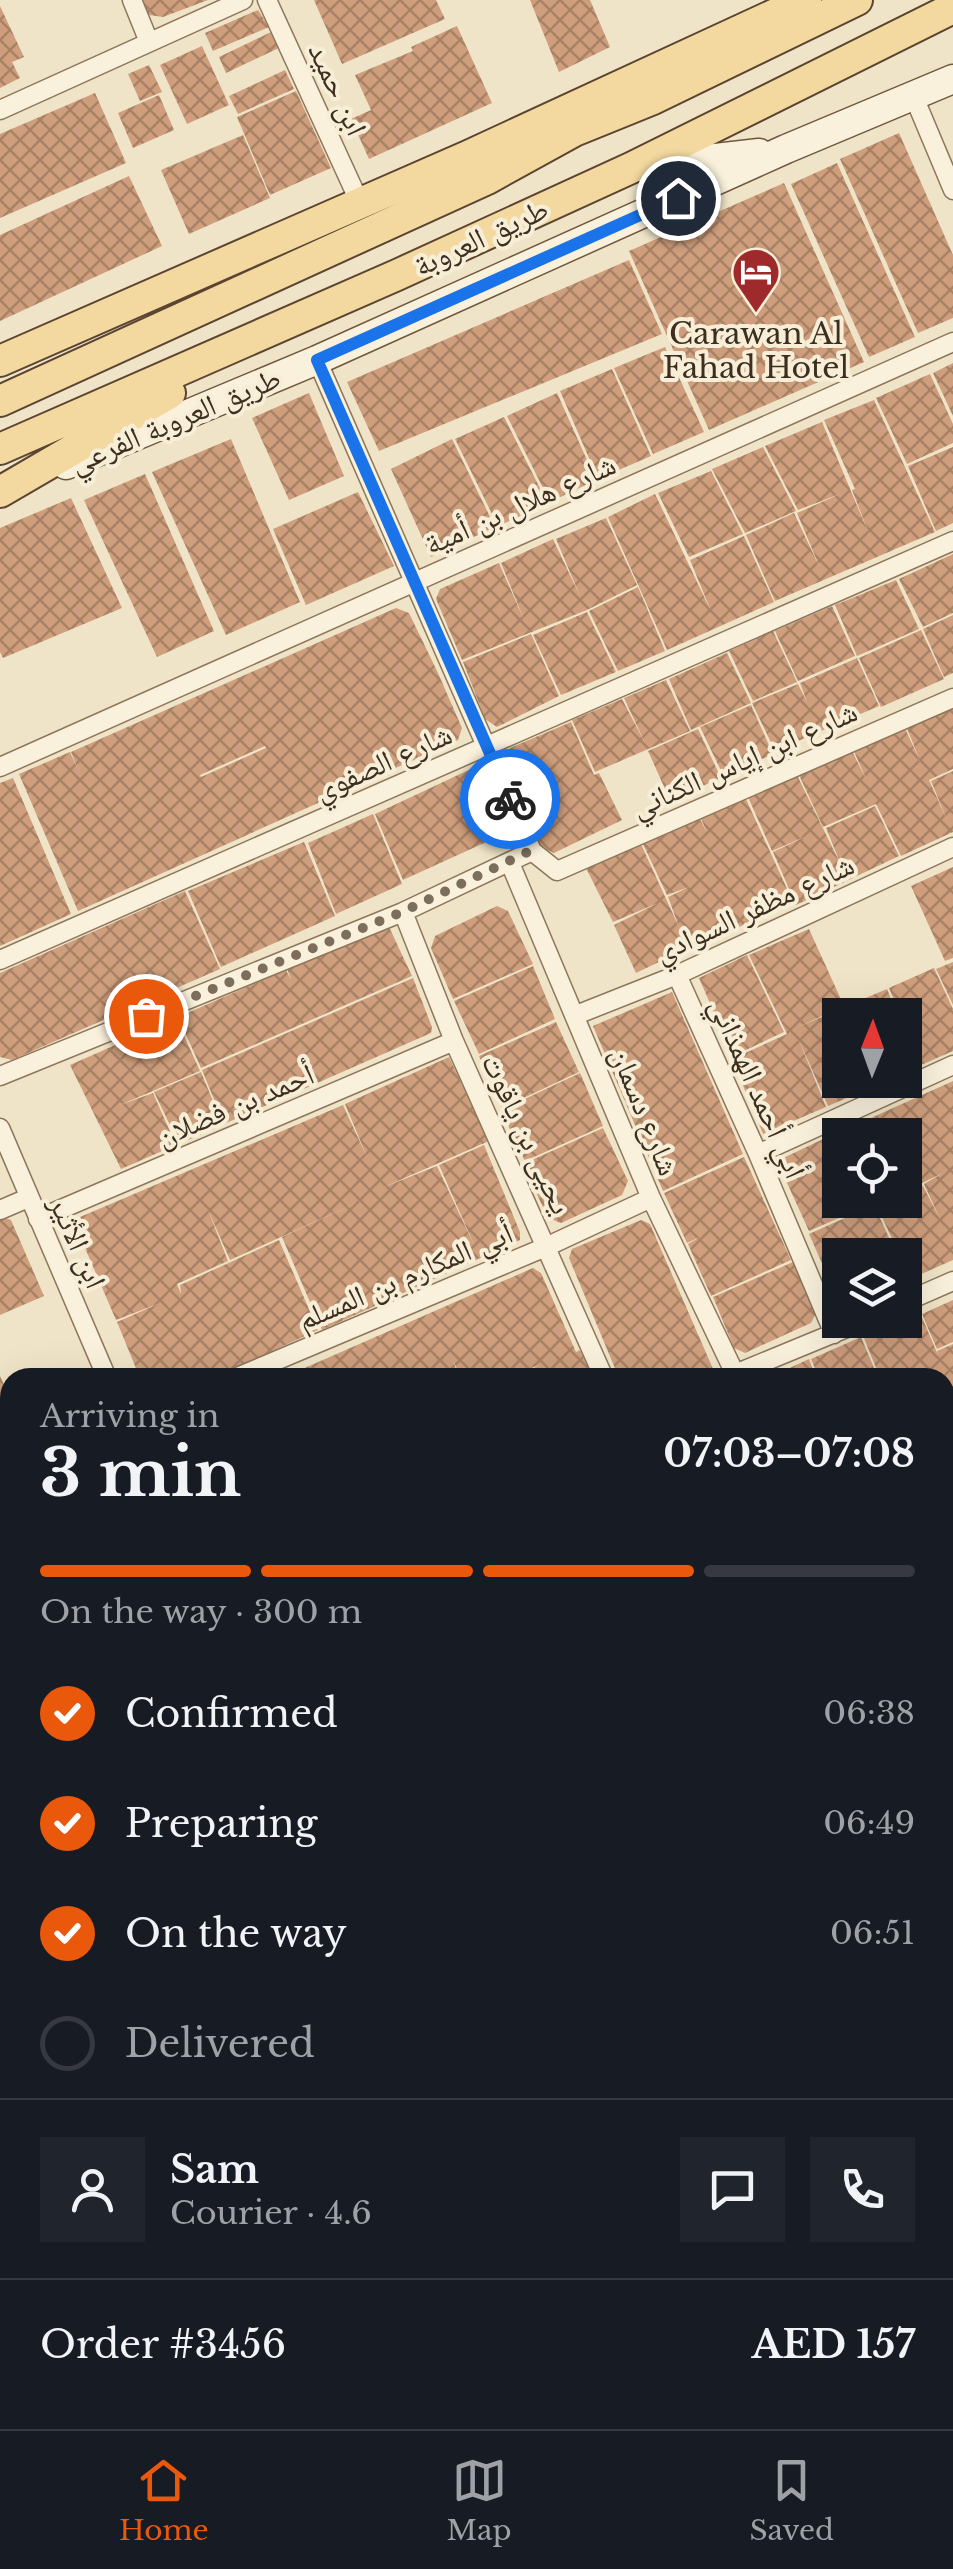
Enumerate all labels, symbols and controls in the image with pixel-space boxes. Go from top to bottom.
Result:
street label: ابن حميد [301,37,375,141]
pin [636,156,721,241]
icon: home [651,171,706,226]
street label: طريق العروبة [408,190,554,284]
hotel icon: Carawan Al Fahad Hotel [730,246,782,314]
place label: Carawan Al Fahad Hotel [663,315,849,386]
street label: طريق العروبة الفرعي [64,359,288,486]
street label: شارع هلال بن أمية [419,445,622,564]
street label: شارع ابن إياس الكناني [625,693,865,831]
street label: شارع الصفوي [308,715,460,814]
courier [460,749,560,849]
icon: bike [483,772,538,827]
street label: شارع مظفر السوادي [648,846,862,976]
pin [104,974,189,1059]
icon: bag [119,989,174,1044]
street label: أبي أحمد الهمذاني [697,992,814,1186]
north arrow [822,998,922,1098]
map controls [822,998,922,1338]
street label: شارع دسمان [602,1041,688,1181]
street label: يحيى بن ياقوت [474,1048,580,1220]
street label: أحمد بن فضلان [151,1055,319,1155]
button: locate [822,1118,922,1218]
street label: ابن الأثير [41,1189,115,1294]
street label: أبي المكارم بن المسلم [292,1214,520,1343]
button: layers [822,1238,922,1338]
text: Arriving in [40,1396,219,1436]
text: 07:03–07:08 [663,1430,915,1477]
text: 3 min [40,1433,241,1514]
text: On the way · 300 m [40,1592,362,1632]
icon: check [40,1686,95,1741]
text: Confirmed [125,1690,338,1737]
text: 06:38 [823,1693,915,1733]
icon: check [40,1796,95,1851]
text: Preparing [125,1800,317,1847]
text: 06:49 [823,1803,915,1843]
icon: check [40,1906,95,1961]
text: On the way [125,1910,347,1957]
text: 06:51 [830,1913,915,1953]
text: Delivered [125,2020,315,2067]
button: person [40,2137,145,2242]
button: chat [680,2137,785,2242]
button: phone [810,2137,915,2242]
text: Sam [170,2146,259,2193]
text: Courier · 4.6 [170,2193,372,2233]
text: Order #3456 [40,2321,286,2368]
text: AED 157 [751,2321,915,2368]
tab: Home [119,2453,209,2548]
tab: Map [447,2453,512,2548]
tab: Saved [750,2453,834,2548]

